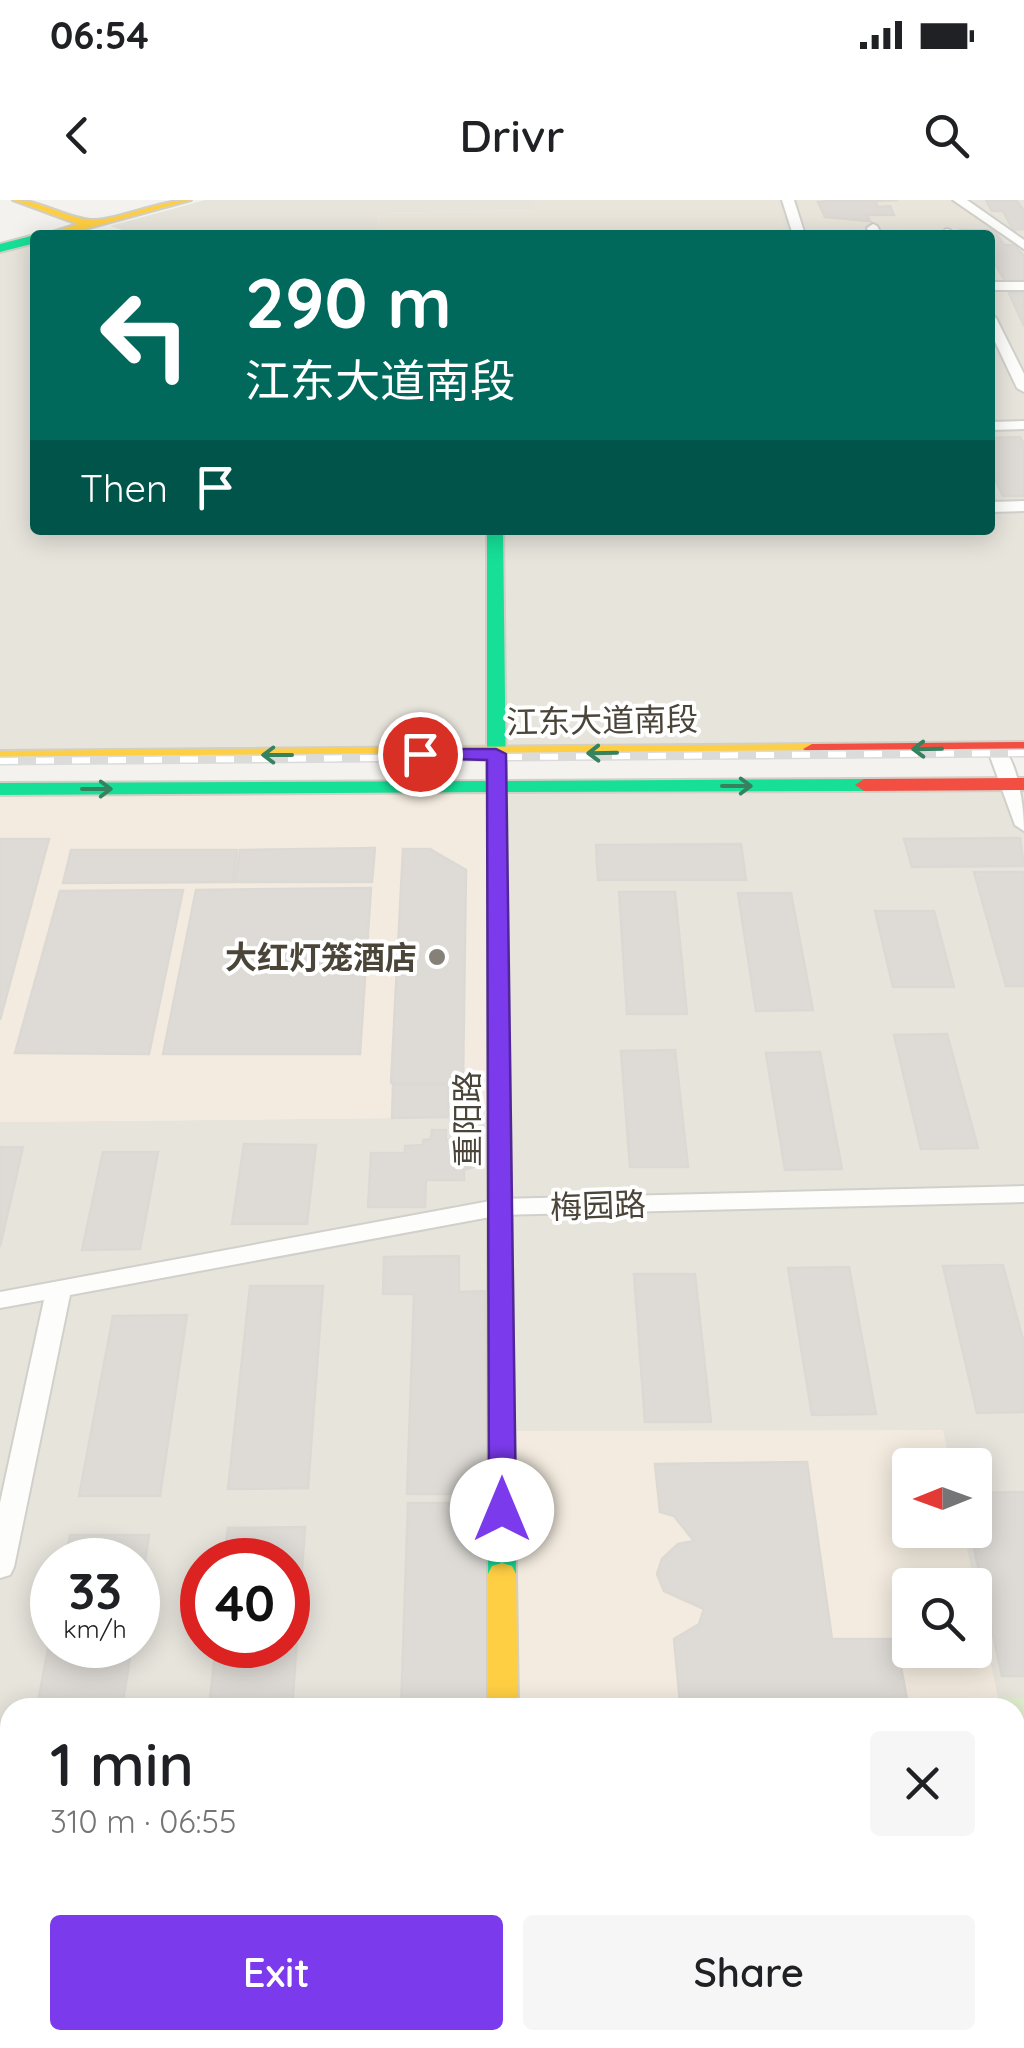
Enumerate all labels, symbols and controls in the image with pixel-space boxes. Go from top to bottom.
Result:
text: 06:54 [50,11,149,59]
text: Drivr [460,107,564,163]
icon: back [50,108,105,163]
icon: search [919,108,974,163]
text: 290 m [245,258,452,346]
icon: left [80,270,210,400]
text: 江东大道南段 [245,352,515,408]
icon: arrive [188,460,243,515]
text: Then [80,464,168,512]
street label: 江东大道南段 [506,698,698,742]
pin [378,712,463,797]
icon: arrive [393,727,448,782]
one-way arrow [911,739,943,758]
one-way arrow [586,743,618,762]
one-way arrow [261,746,294,764]
one-way arrow [720,776,753,796]
one-way arrow [80,780,113,798]
place label: 大红灯笼酒店 [225,937,417,977]
marker: 大红灯笼酒店 [426,946,448,968]
street label: 重阳路 [447,1071,487,1167]
street label: 梅园路 [549,1183,647,1227]
north arrow [892,1448,992,1548]
map controls [892,1448,992,1668]
position arrow [450,1458,554,1562]
speed limit sign: 40 [180,1538,310,1668]
text: 33 [68,1559,122,1622]
button: search [892,1568,992,1668]
text: km/h [63,1613,127,1644]
text: 1 min [50,1726,194,1801]
button: close [870,1731,975,1836]
text: 310 m · 06:55 [50,1801,236,1841]
button: Exit [50,1915,503,2030]
button: Share [523,1915,975,2030]

